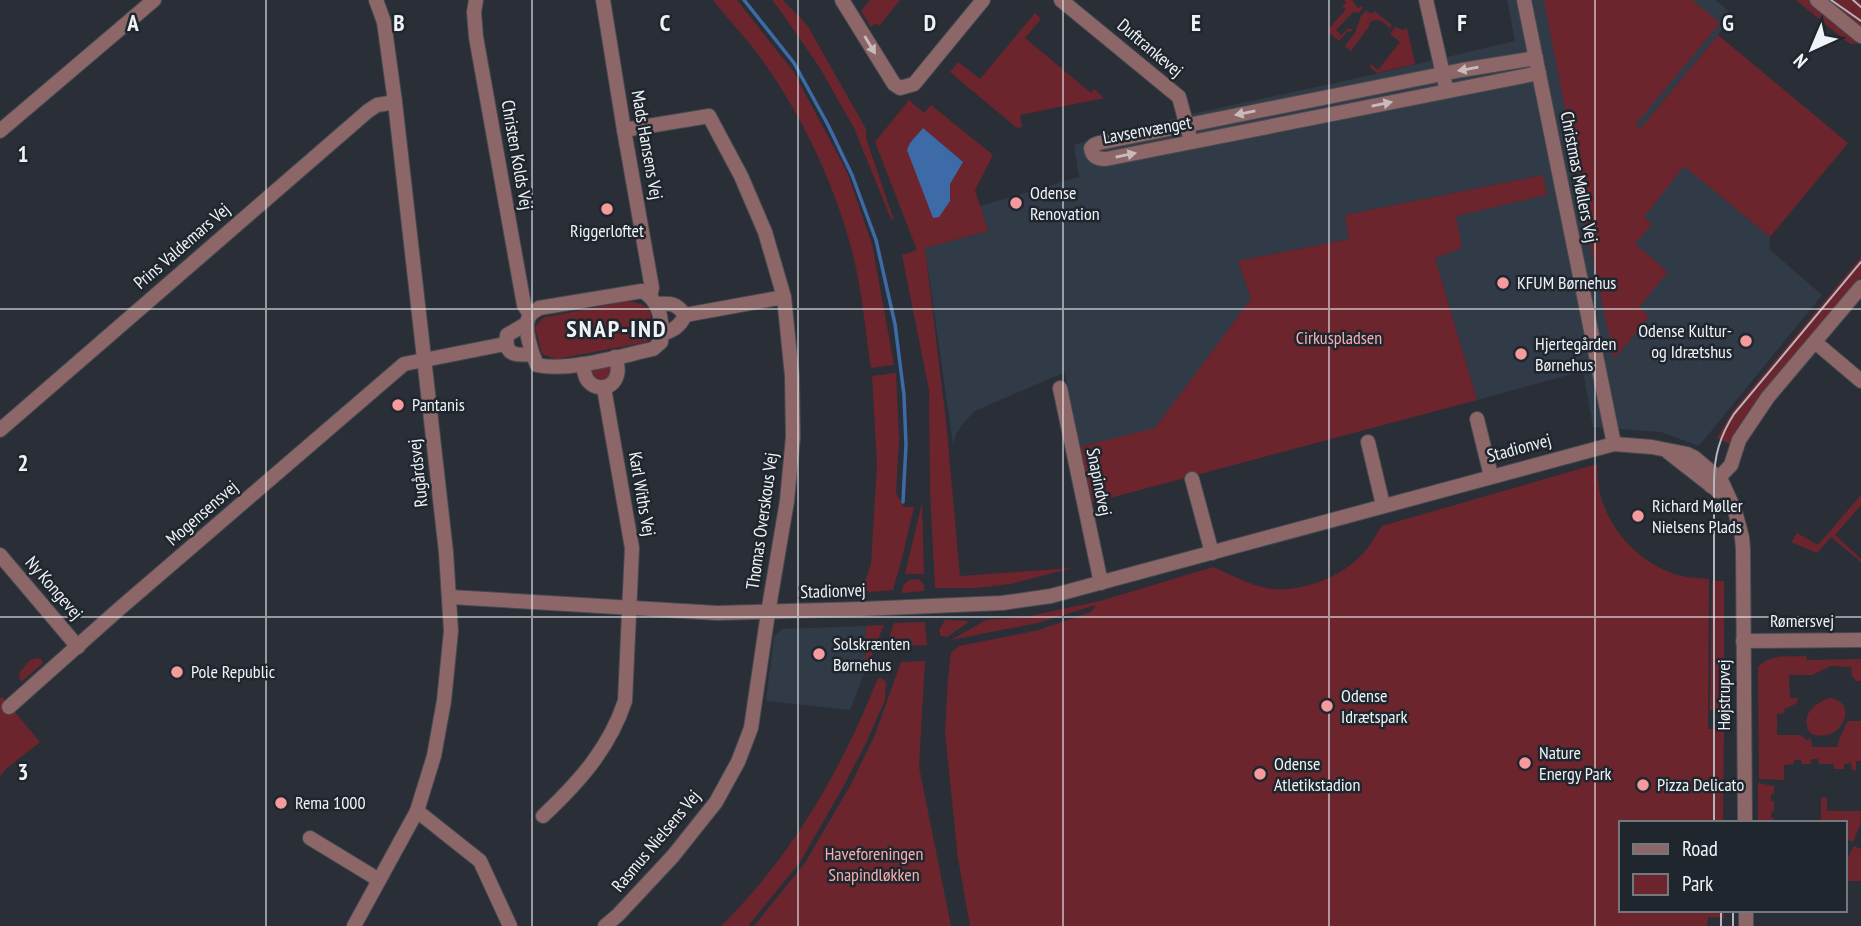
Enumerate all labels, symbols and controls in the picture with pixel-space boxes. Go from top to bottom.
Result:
text: A [126,8,139,37]
text: B [393,8,405,37]
text: C [660,8,671,37]
text: D [924,8,936,37]
text: E [1191,8,1201,37]
text: F [1457,8,1467,37]
text: G [1722,8,1734,37]
street label: Duftrankevej [1113,13,1188,82]
north arrow [1777,14,1847,84]
one-way arrow [863,36,876,55]
text: N [1788,49,1812,73]
one-way arrow [1457,64,1479,75]
street label: Mads Hansens Vej [627,88,668,201]
street label: Christen Kolds Vej [497,98,538,212]
one-way arrow [1371,99,1393,110]
one-way arrow [1234,108,1256,119]
street label: Christmas Møllers Vej [1555,109,1603,244]
street label: Lavsenvænget [1101,110,1193,149]
text: 1 [18,139,29,168]
one-way arrow [1115,149,1137,160]
place label: Odense Renovation [1030,181,1100,225]
marker: Odense Renovation [1008,195,1024,211]
street label: Prins Valdemars Vej [129,198,235,294]
marker: Riggerloftet [599,201,615,217]
place label: Riggerloftet [570,219,644,242]
place label: KFUM Børnehus [1517,271,1616,294]
marker: KFUM Børnehus [1495,275,1511,291]
district label: SNAP-IND [566,313,668,344]
place label: Odense Kultur- og Idrætshus [1638,319,1732,363]
park label: Cirkuspladsen [1296,326,1382,349]
place label: Hjertegården Børnehus [1535,332,1616,376]
marker: Odense Kultur- og Idrætshus [1738,333,1754,349]
marker: Hjertegården Børnehus [1513,346,1529,362]
place label: Pantanis [412,393,465,416]
marker: Pantanis [390,397,406,413]
street label: Stadionvej [1484,428,1553,467]
street label: Rugårdsvej [402,438,433,508]
street label: Snapindvej [1082,446,1117,518]
text: 2 [18,448,29,477]
street label: Karl Withs Vej [624,450,661,538]
street label: Thomas Overskous Vej [740,451,783,591]
street label: Mogensensvej [161,475,242,550]
place label: Richard Møller Nielsens Plads [1652,494,1743,538]
marker: Richard Møller Nielsens Plads [1630,508,1646,524]
street label: Ny Kongevej [21,551,88,624]
street label: Stadionvej [800,578,866,603]
street label: Rømersvej [1770,609,1834,632]
place label: Solskrænten Børnehus [833,632,910,676]
marker: Solskrænten Børnehus [811,646,827,662]
street label: Højstrupvej [1712,659,1735,731]
place label: Pole Republic [191,660,276,683]
marker: Pole Republic [169,664,185,680]
place label: Odense Idrætspark [1341,684,1407,728]
marker: Odense Idrætspark [1319,698,1335,714]
place label: Nature Energy Park [1539,741,1612,785]
place label: Odense Atletikstadion [1274,752,1360,796]
marker: Nature Energy Park [1517,755,1533,771]
text: 3 [18,757,29,786]
marker: Odense Atletikstadion [1252,766,1268,782]
place label: Pizza Delicato [1657,773,1744,796]
marker: Pizza Delicato [1635,777,1651,793]
street label: Rasmus Nielsens Vej [606,785,705,896]
place label: Rema 1000 [295,791,366,814]
marker: Rema 1000 [273,795,289,811]
legend [1619,821,1847,912]
text: Road [1682,835,1718,862]
park label: Haveforeningen Snapindløkken [825,842,923,886]
text: Park [1682,870,1713,897]

